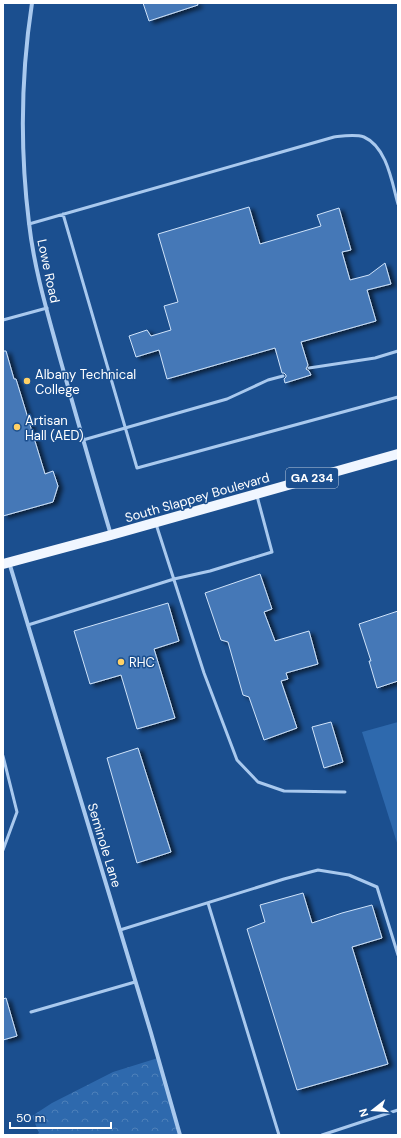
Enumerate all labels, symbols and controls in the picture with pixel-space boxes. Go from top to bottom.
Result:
street label: Lowe Road [33,238,64,305]
place label: Albany Technical College [35,366,136,398]
marker: Albany Technical College [22,376,32,386]
place label: Artisan Hall (AED) [25,412,84,444]
marker: Artisan Hall (AED) [12,422,22,432]
road number: GA 234 [286,468,338,488]
street label: South Slappey Boulevard [123,469,271,526]
place label: RHC [129,654,155,671]
marker: RHC [116,657,126,667]
street label: Seminole Lane [84,801,125,889]
north arrow [353,1090,393,1130]
scale bar [10,1104,111,1130]
text: N [356,1107,371,1119]
text: 50 m [16,1110,45,1126]

